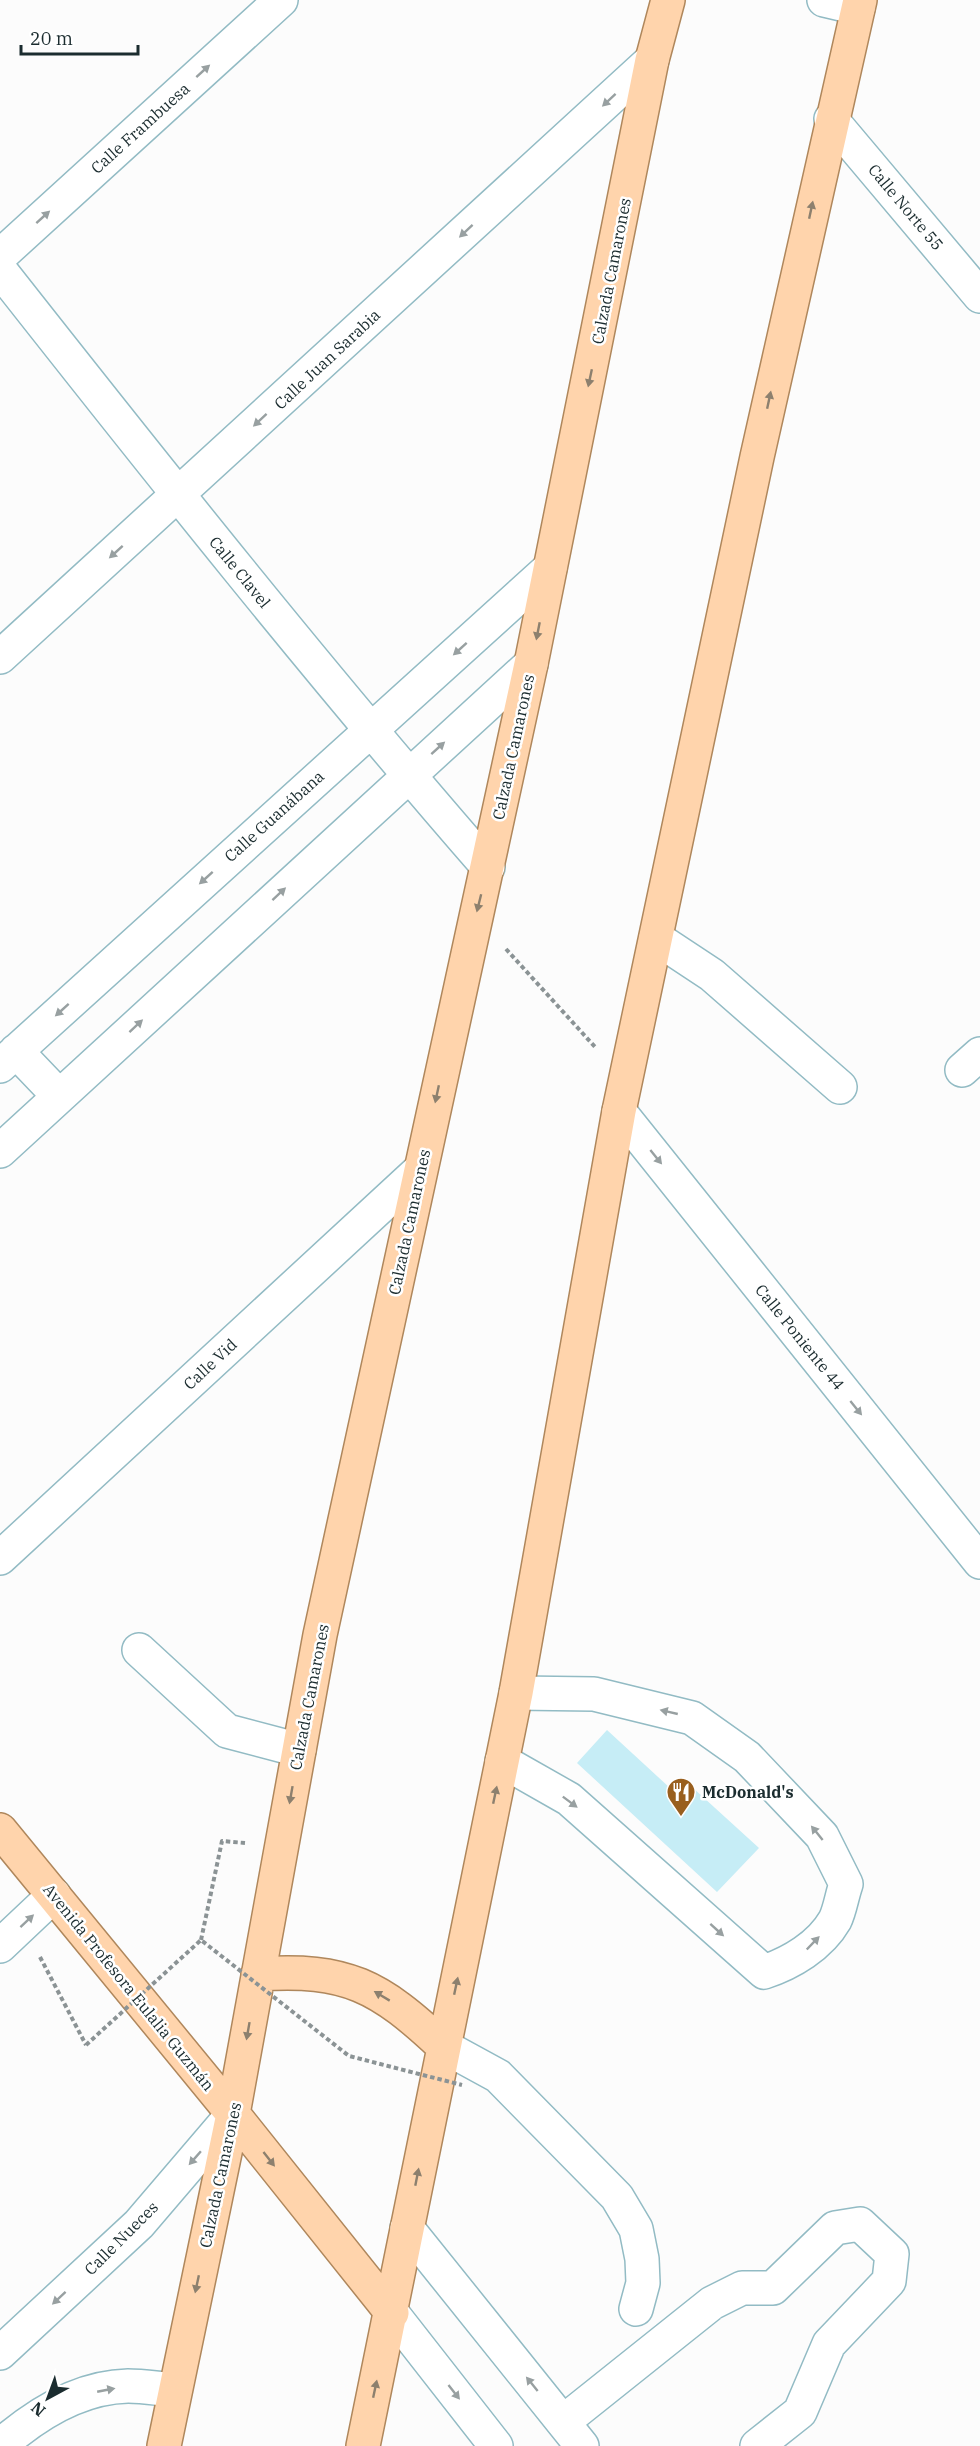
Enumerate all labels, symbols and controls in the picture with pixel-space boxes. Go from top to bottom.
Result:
scale bar [21,18,138,56]
text: 20 m [30,27,73,50]
one-way arrow [195,65,210,78]
street label: Calle Frambuesa [86,78,194,178]
one-way arrow [603,92,617,106]
street label: Calle Norte 55 [864,160,948,254]
street label: Calzada Camarones [587,196,635,346]
one-way arrow [807,200,816,219]
one-way arrow [36,210,50,224]
one-way arrow [459,224,473,238]
street label: Calle Juan Sarabia [270,305,384,413]
one-way arrow [584,369,594,387]
one-way arrow [765,390,774,409]
one-way arrow [253,413,268,426]
street label: Calle Clavel [205,532,275,612]
one-way arrow [109,545,124,558]
one-way arrow [533,621,542,640]
one-way arrow [452,642,467,656]
street label: Calzada Camarones [488,672,538,822]
one-way arrow [431,741,446,755]
street label: Calle Guanábana [220,766,328,866]
one-way arrow [199,871,214,884]
one-way arrow [272,887,286,901]
one-way arrow [473,894,483,912]
one-way arrow [54,1003,69,1017]
one-way arrow [128,1019,142,1033]
one-way arrow [432,1084,441,1103]
street label: Calzada Camarones [384,1147,434,1297]
one-way arrow [649,1149,662,1165]
street label: Calle Poniente 44 [751,1280,849,1394]
street label: Calle Vid [179,1334,241,1394]
one-way arrow [850,1400,862,1415]
street label: Calzada Camarones [285,1622,333,1772]
one-way arrow [660,1707,678,1717]
restaurant icon: McDonald's [665,1776,697,1818]
place label: McDonald's [702,1782,794,1802]
one-way arrow [491,1785,500,1804]
one-way arrow [286,1786,295,1805]
one-way arrow [563,1795,578,1807]
one-way arrow [811,1825,824,1841]
street label: Avenida Profesora Eulalia Guzmán [39,1879,219,2095]
one-way arrow [20,1914,34,1928]
one-way arrow [709,1923,724,1936]
one-way arrow [806,1936,820,1950]
one-way arrow [452,1976,461,1995]
one-way arrow [373,1991,390,2001]
one-way arrow [243,2022,252,2041]
street label: Calzada Camarones [195,2100,245,2250]
one-way arrow [189,2150,202,2165]
one-way arrow [263,2152,275,2167]
one-way arrow [413,2167,422,2186]
street label: Calle Nueces [80,2197,162,2279]
one-way arrow [192,2275,201,2294]
one-way arrow [52,2291,67,2305]
north arrow [18,2368,78,2428]
one-way arrow [526,2376,539,2392]
one-way arrow [371,2380,381,2398]
one-way arrow [97,2385,116,2394]
one-way arrow [447,2385,459,2400]
text: N [27,2398,49,2421]

